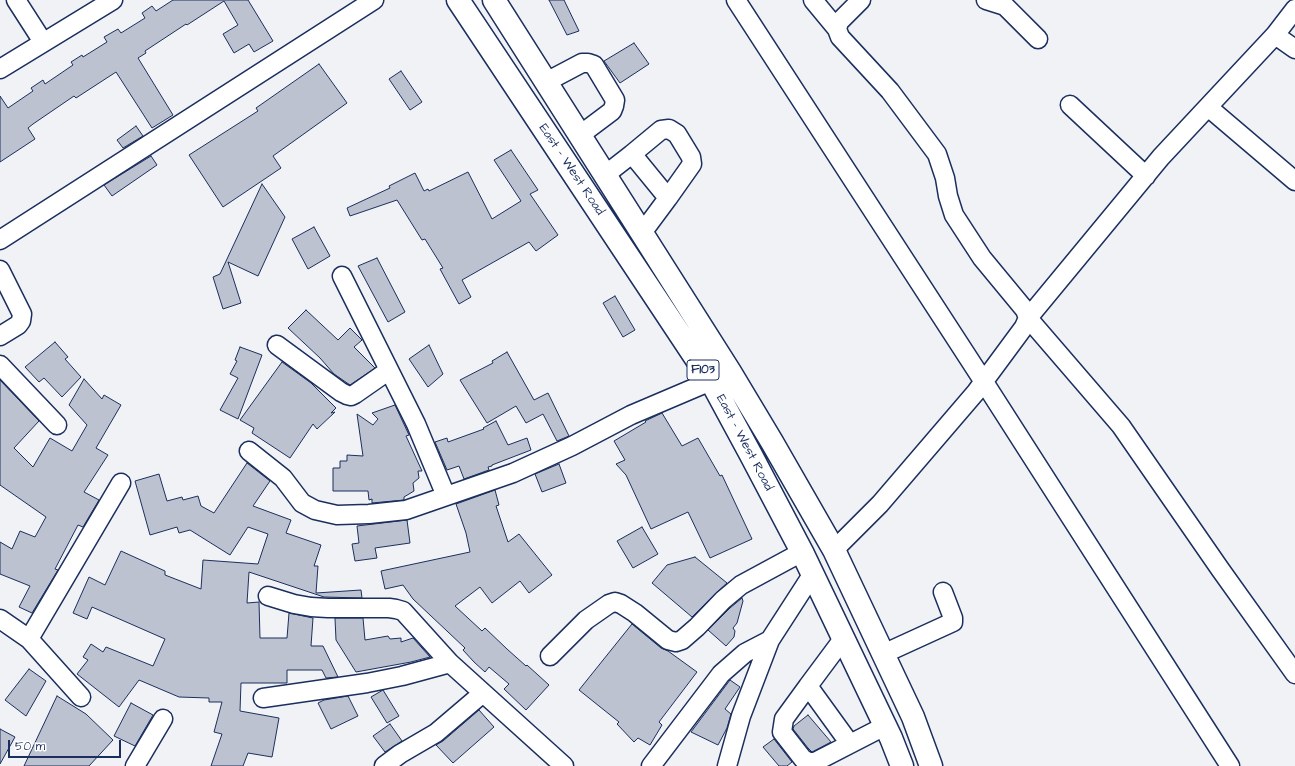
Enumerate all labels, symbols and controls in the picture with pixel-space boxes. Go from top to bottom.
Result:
street label: East - West Road [535,121,607,219]
road number: F103 [687,360,719,380]
street label: East - West Road [712,392,776,494]
scale bar [10,732,123,758]
text: 50 m [15,738,45,755]

